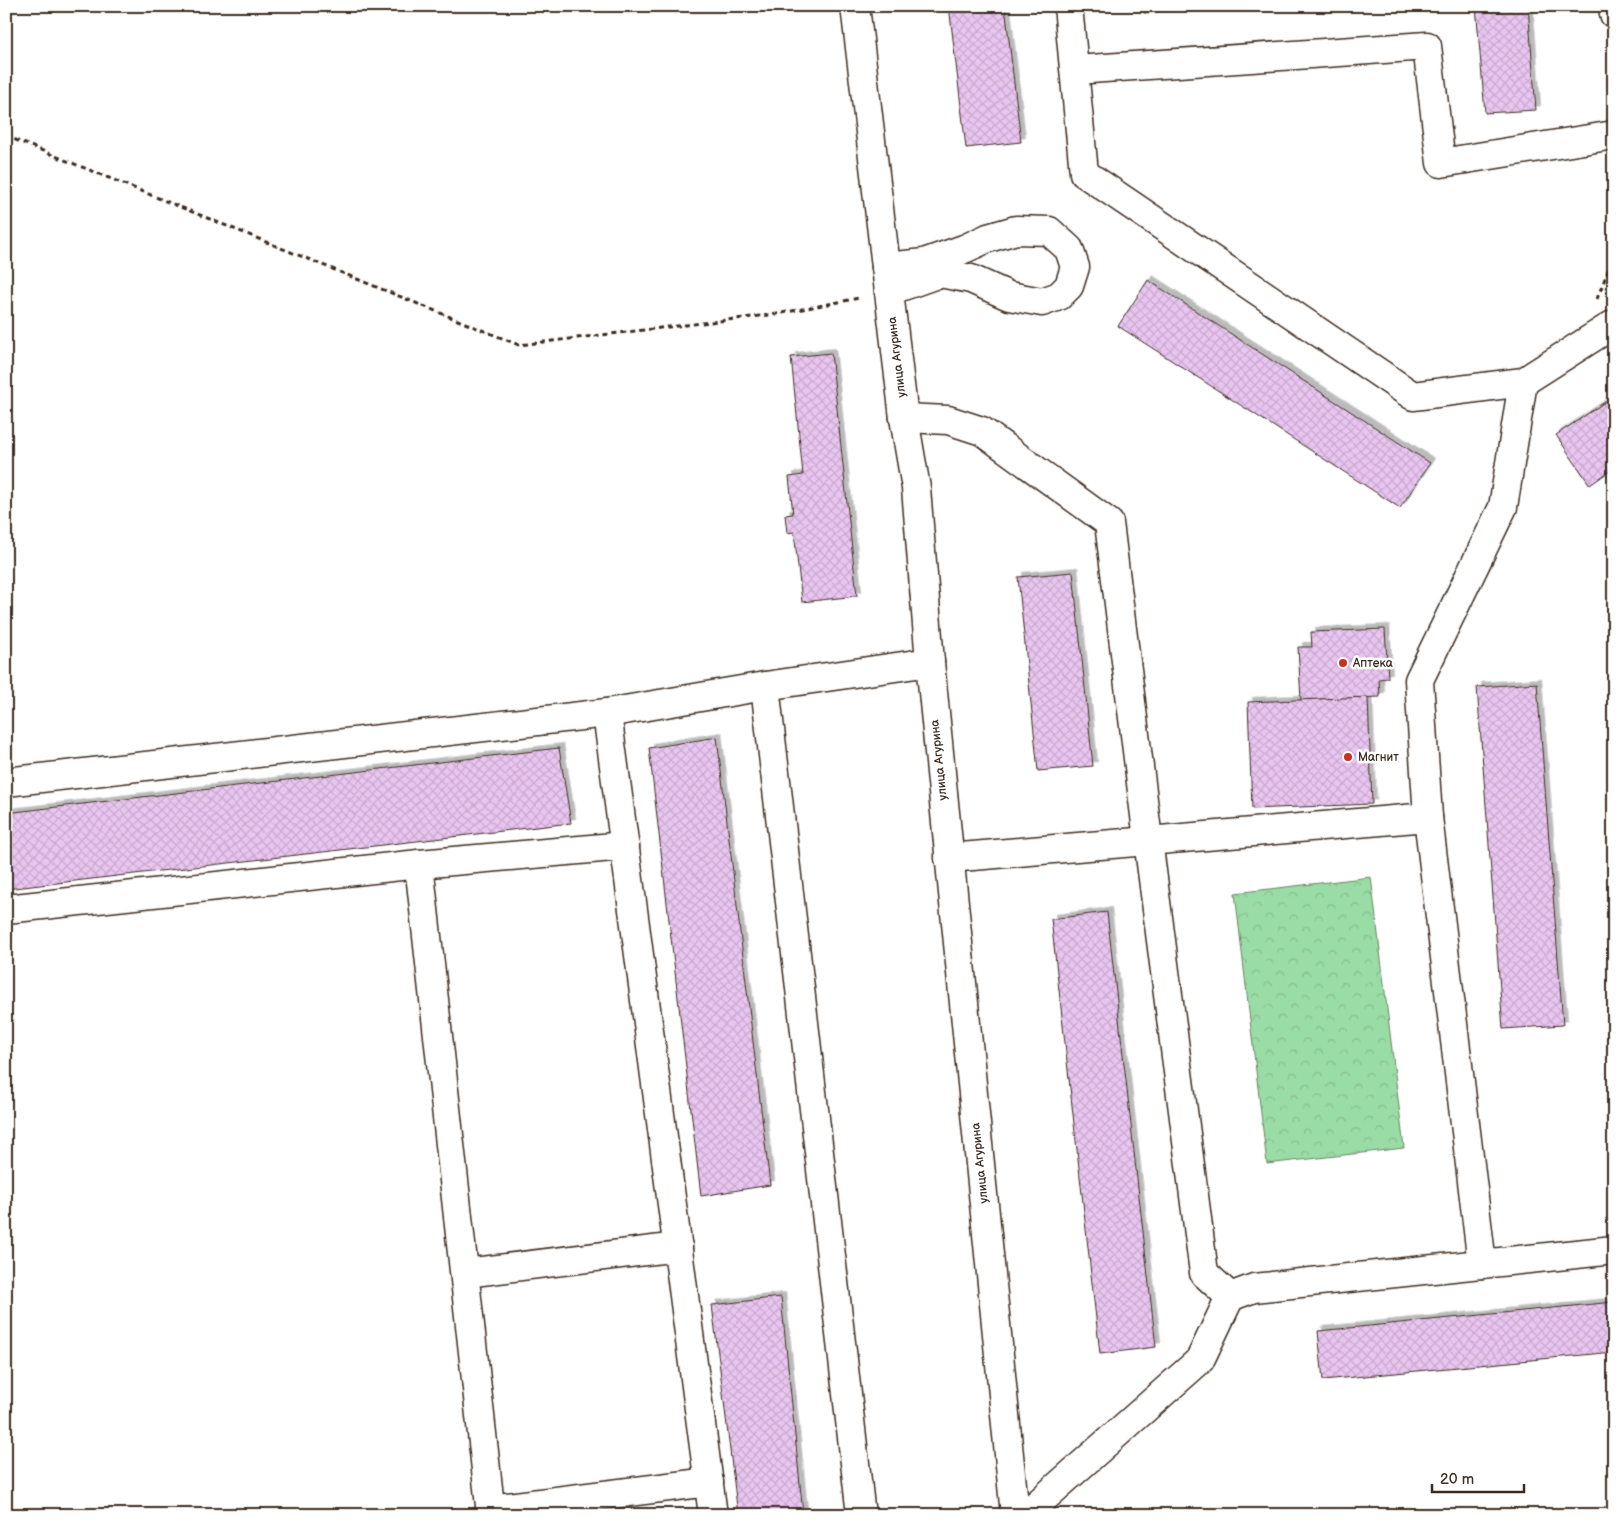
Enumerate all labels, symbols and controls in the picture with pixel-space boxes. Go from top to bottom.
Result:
street label: улица Агурина [885,316,909,398]
place label: Аптека [1352,656,1393,671]
marker: Аптека [1337,657,1349,669]
street label: улица Агурина [927,719,951,801]
place label: Магнит [1358,750,1399,765]
marker: Магнит [1342,751,1354,763]
street label: улица Агурина [968,1122,992,1204]
scale bar [1432,1461,1525,1493]
text: 20 m [1440,1470,1474,1489]

